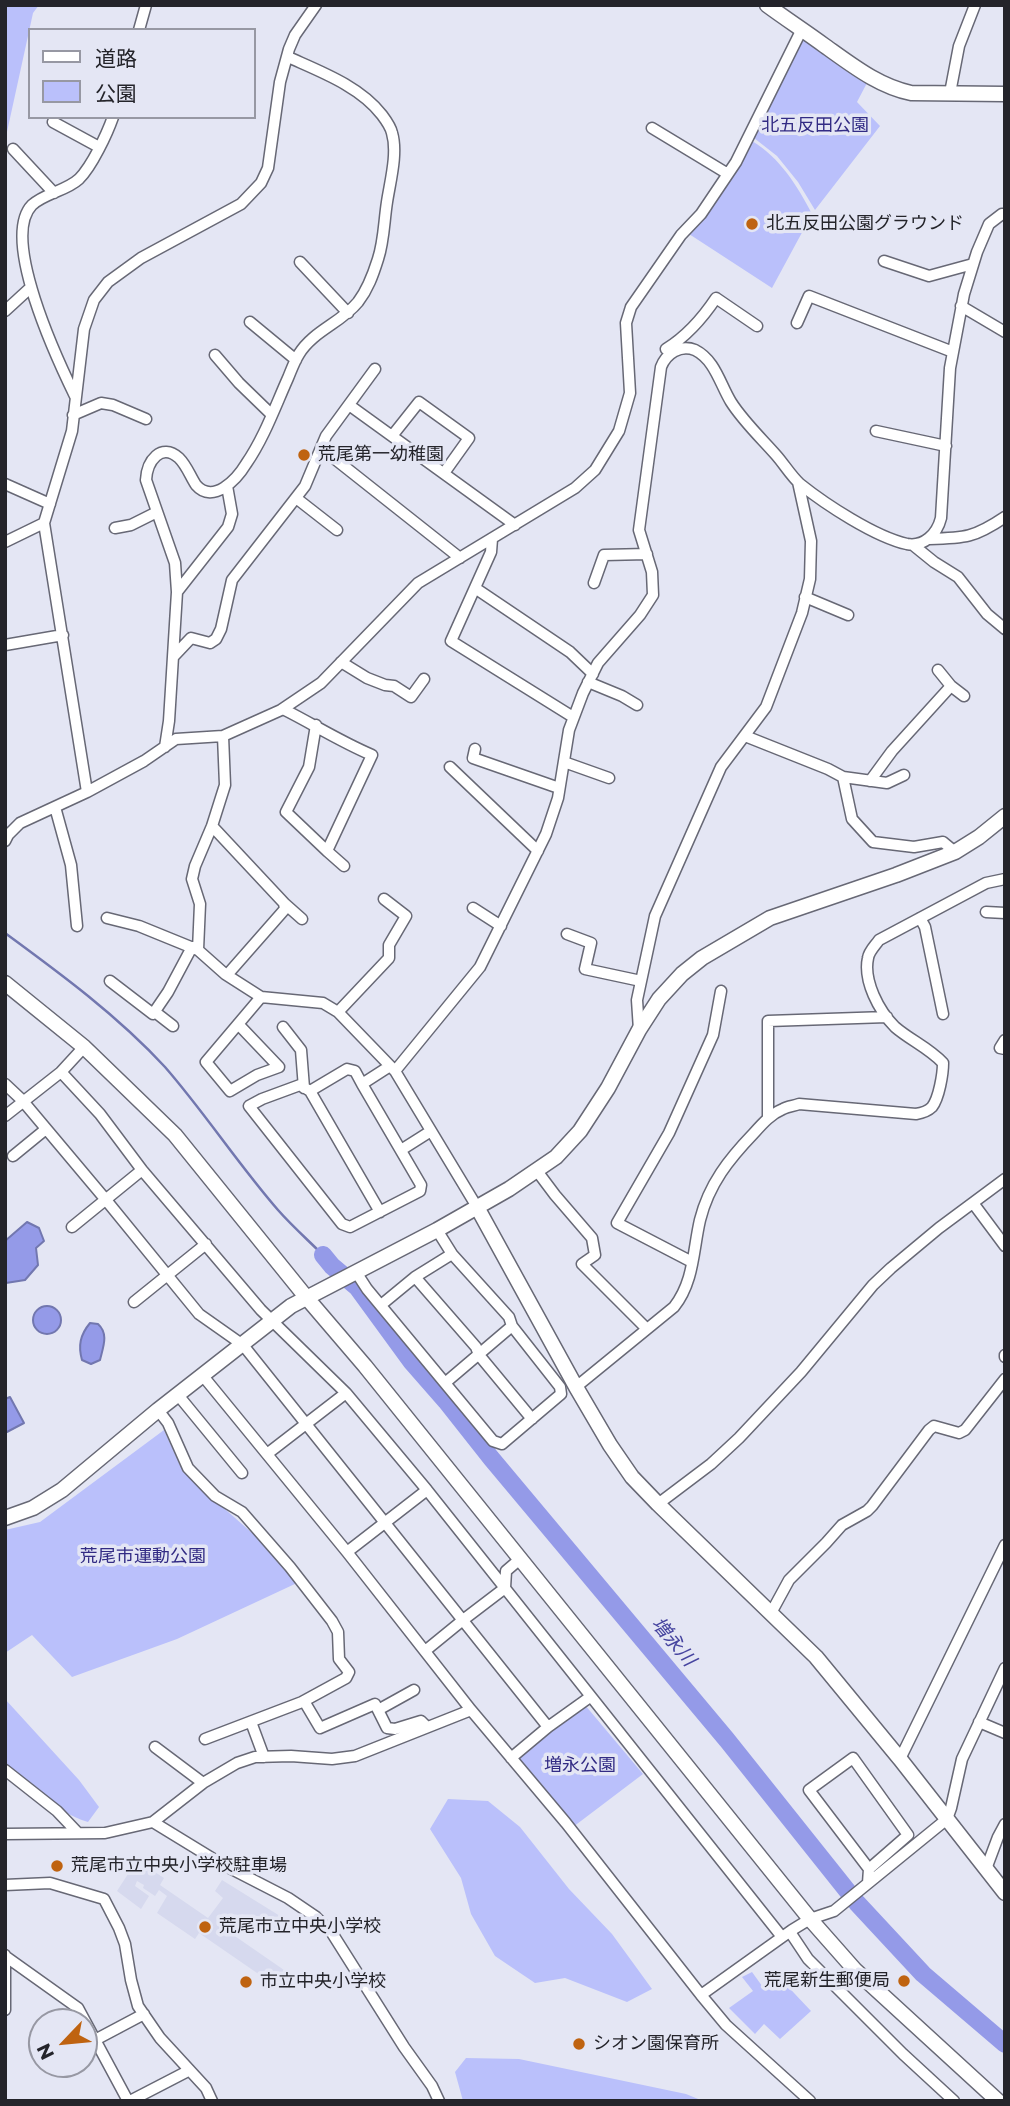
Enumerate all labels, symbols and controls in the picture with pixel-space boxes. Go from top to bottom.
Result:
legend [28,28,256,119]
text: 道路 [95,46,137,71]
text: 公園 [95,81,137,106]
park label: 北五反田公園 [761,115,869,137]
place label: 北五反田公園グラウンド [766,213,964,235]
marker: 北五反田公園グラウンド [744,216,760,232]
place label: 荒尾第一幼稚園 [318,444,444,466]
marker: 荒尾第一幼稚園 [296,447,312,463]
park label: 荒尾市運動公園 [80,1546,206,1568]
water label: 増永川 [646,1613,700,1671]
park label: 増永公園 [544,1755,616,1777]
place label: 荒尾市立中央小学校駐車場 [71,1855,287,1877]
marker: 荒尾市立中央小学校駐車場 [49,1858,65,1874]
place label: 荒尾市立中央小学校 [219,1916,381,1938]
marker: 荒尾市立中央小学校 [197,1919,213,1935]
place label: 荒尾新生郵便局 [764,1970,890,1992]
place label: 市立中央小学校 [260,1971,386,1993]
marker: 荒尾新生郵便局 [896,1973,912,1989]
marker: 市立中央小学校 [238,1974,254,1990]
north arrow [28,2008,98,2078]
place label: シオン園保育所 [593,2033,719,2055]
marker: シオン園保育所 [571,2036,587,2052]
text: N [32,2040,59,2063]

